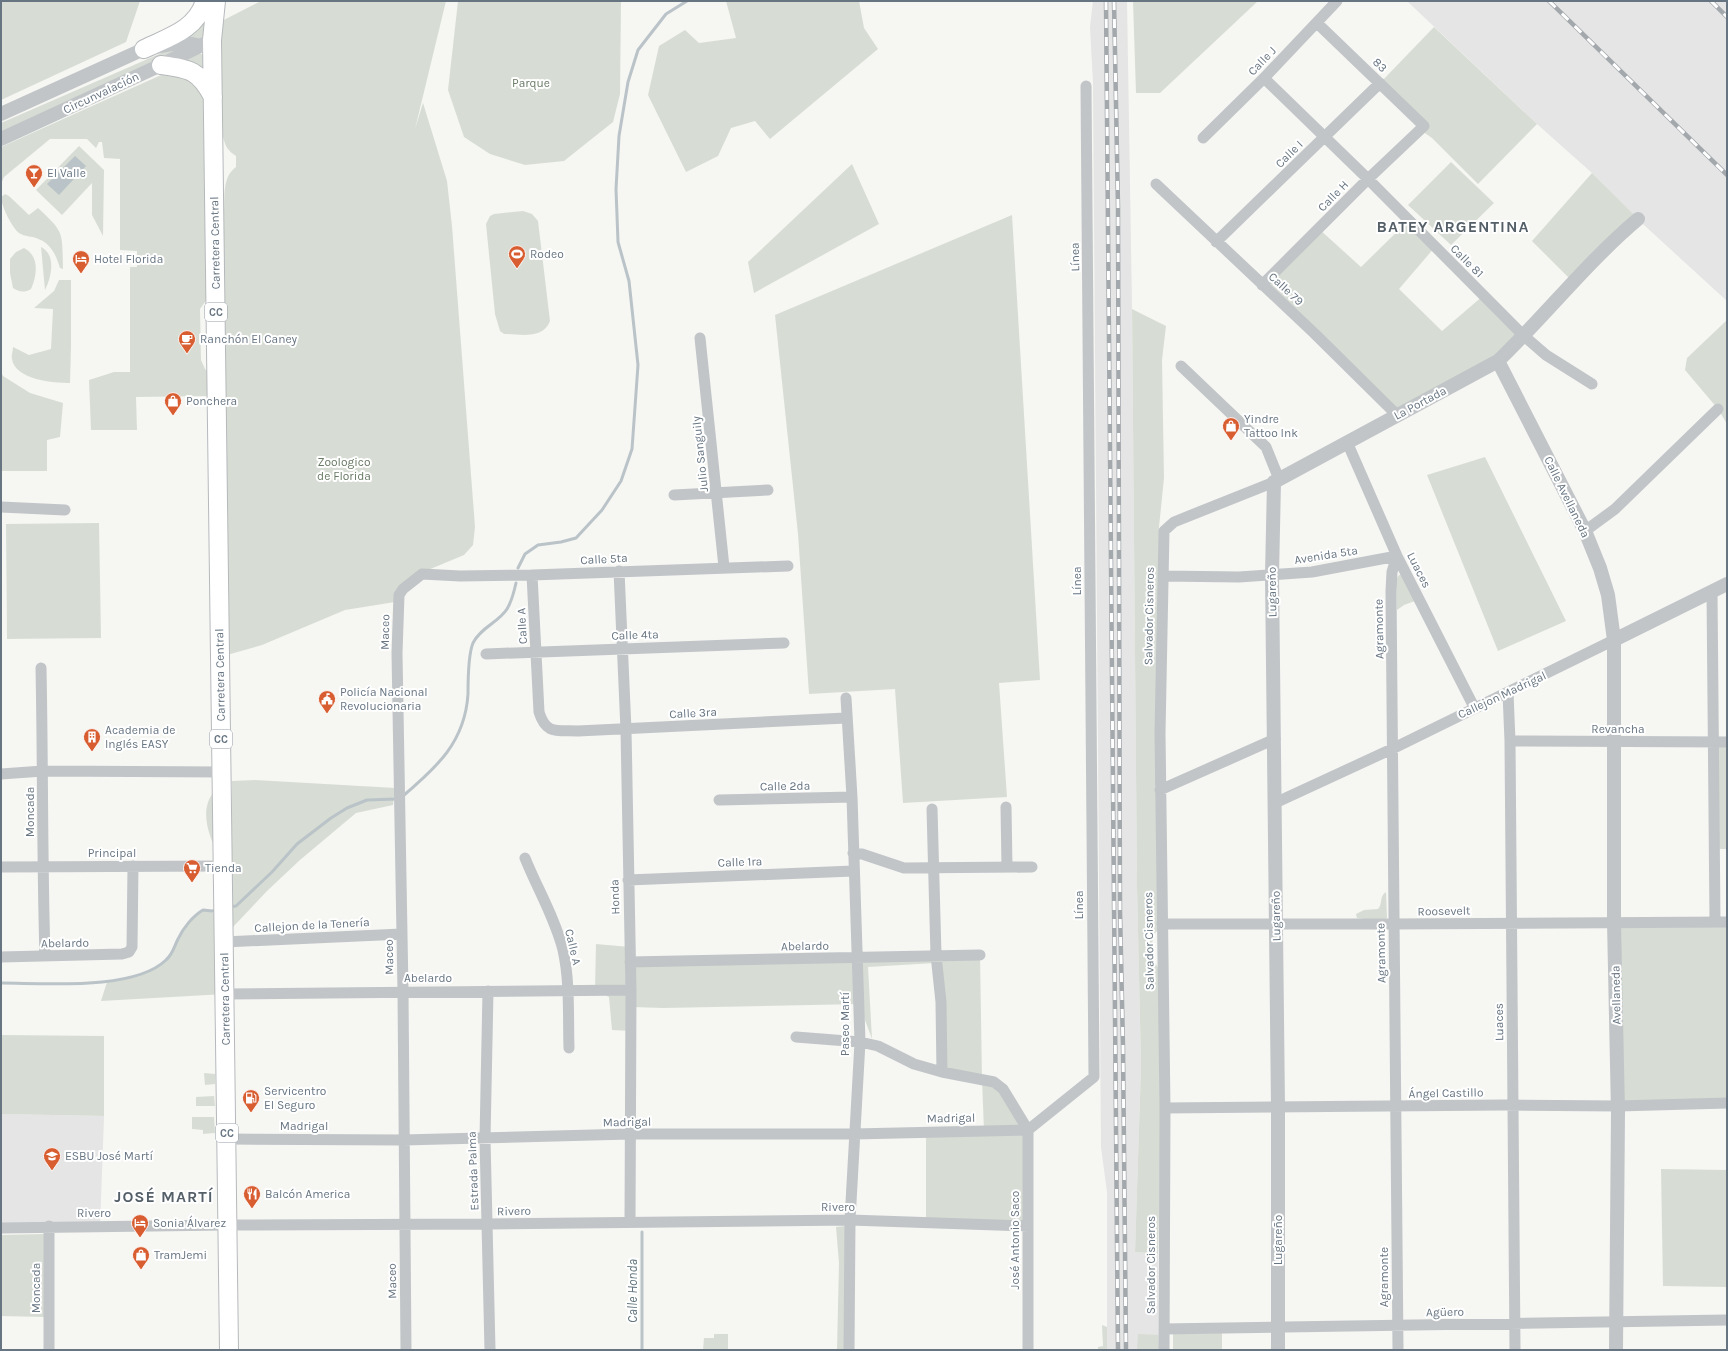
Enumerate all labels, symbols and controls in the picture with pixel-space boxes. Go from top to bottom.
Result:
street label: Calle J [1245,44,1279,78]
street label: 83 [1370,55,1390,75]
street label: Circunvalación [61,69,141,117]
park label: Parque [512,76,550,90]
street label: Calle I [1272,137,1306,171]
bar icon: El Valle [24,163,44,188]
place label: El Valle [47,166,86,180]
street label: Calle H [1315,178,1351,214]
street label: Carretera Central [207,196,223,290]
district label: BATEY ARGENTINA [1377,217,1529,236]
street label: Línea [1068,242,1082,272]
street label: Calle 81 [1448,242,1486,280]
sports icon: Rodeo [507,244,527,269]
place label: Rodeo [530,247,564,261]
hotel icon: Hotel Florida [71,249,91,274]
place label: Hotel Florida [94,252,163,266]
street label: Calle 79 [1266,269,1306,309]
road number: CC [205,303,227,321]
cafe icon: Ranchón El Caney [177,329,197,354]
place label: Ranchón El Caney [200,332,298,346]
street label: La Portada [1391,383,1449,423]
shop icon: Ponchera [163,391,183,416]
place label: Ponchera [186,394,237,408]
place label: Yindre Tattoo Ink [1244,412,1298,440]
street label: Julio Sanguily [689,415,711,493]
shop icon: Yindre Tattoo Ink [1221,416,1241,441]
street label: Calle Avellaneda [1541,454,1593,540]
park label: Zoologico de Florida [317,455,371,483]
street label: Avenida 5ta [1293,543,1359,567]
street label: Luaces [1404,550,1434,590]
street label: Calle 5ta [580,551,628,567]
street label: Línea [1070,566,1084,596]
street label: Salvador Cisneros [1141,567,1157,665]
street label: Lugareño [1265,567,1279,617]
street label: Agramonte [1371,599,1387,659]
street label: Calle A [514,607,530,645]
street label: Maceo [378,614,392,650]
street label: Calle 4ta [611,627,659,643]
street label: Carretera Central [212,628,228,722]
street label: Callejon Madrigal [1456,668,1548,722]
place label: Policía Nacional Revolucionaria [340,685,428,713]
public building icon: Policía Nacional Revolucionaria [317,689,337,714]
street label: Calle 3ra [669,705,717,721]
street label: Revancha [1591,722,1645,736]
place label: Academia de Inglés EASY [105,723,176,751]
building icon: Academia de Inglés EASY [82,727,102,752]
road number: CC [210,730,232,748]
street label: Calle 2da [760,779,810,793]
street label: Moncada [23,787,37,837]
street label: Principal [88,846,136,860]
street label: Calle 1ra [717,854,763,870]
supermarket icon: Tienda [182,858,202,883]
place label: Tienda [205,861,242,875]
street label: Honda [607,879,623,915]
street label: Línea [1072,890,1086,920]
street label: Lugareño [1269,891,1283,941]
street label: Salvador Cisneros [1141,892,1157,990]
street label: Roosevelt [1417,904,1471,918]
street label: Callejon de la Tenería [254,915,370,935]
street label: Agramonte [1373,923,1389,983]
street label: Calle A [562,928,584,967]
street label: Abelardo [41,936,89,950]
street label: Maceo [382,939,396,975]
street label: Abelardo [781,939,829,953]
street label: Carretera Central [217,952,233,1046]
street label: Avellaneda [1608,965,1624,1025]
street label: Abelardo [404,971,452,985]
street label: Paseo Martí [838,991,852,1056]
street label: Luaces [1492,1003,1506,1041]
place label: Servicentro El Seguro [264,1084,326,1112]
street label: Ángel Castillo [1408,1084,1484,1101]
fuel station icon: Servicentro El Seguro [241,1088,261,1113]
street label: Madrigal [927,1111,975,1125]
street label: Madrigal [603,1115,651,1129]
street label: Madrigal [280,1119,328,1133]
road number: CC [216,1124,238,1142]
street label: Estrada Palma [465,1131,481,1211]
school or university icon: ESBU José Martí [42,1146,62,1171]
place label: ESBU José Martí [65,1149,153,1163]
restaurant icon: Balcón America [242,1184,262,1209]
district label: JOSÉ MARTÍ [114,1187,214,1206]
place label: Balcón America [265,1187,350,1201]
street label: José Antonio Saco [1008,1191,1022,1289]
street label: Rivero [821,1200,855,1214]
street label: Rivero [497,1204,531,1218]
street label: Rivero [77,1206,111,1220]
hotel icon: Sonia Álvarez [130,1213,150,1238]
place label: Sonia Álvarez [153,1215,226,1230]
street label: Lugareño [1271,1215,1285,1265]
street label: Salvador Cisneros [1144,1216,1158,1314]
shop icon: TramJemi [131,1245,151,1270]
street label: Agramonte [1377,1247,1391,1307]
place label: TramJemi [154,1248,207,1262]
water label: Calle Honda [625,1259,640,1323]
street label: Moncada [29,1263,43,1313]
street label: Maceo [385,1263,399,1299]
street label: Agüero [1426,1305,1464,1319]

